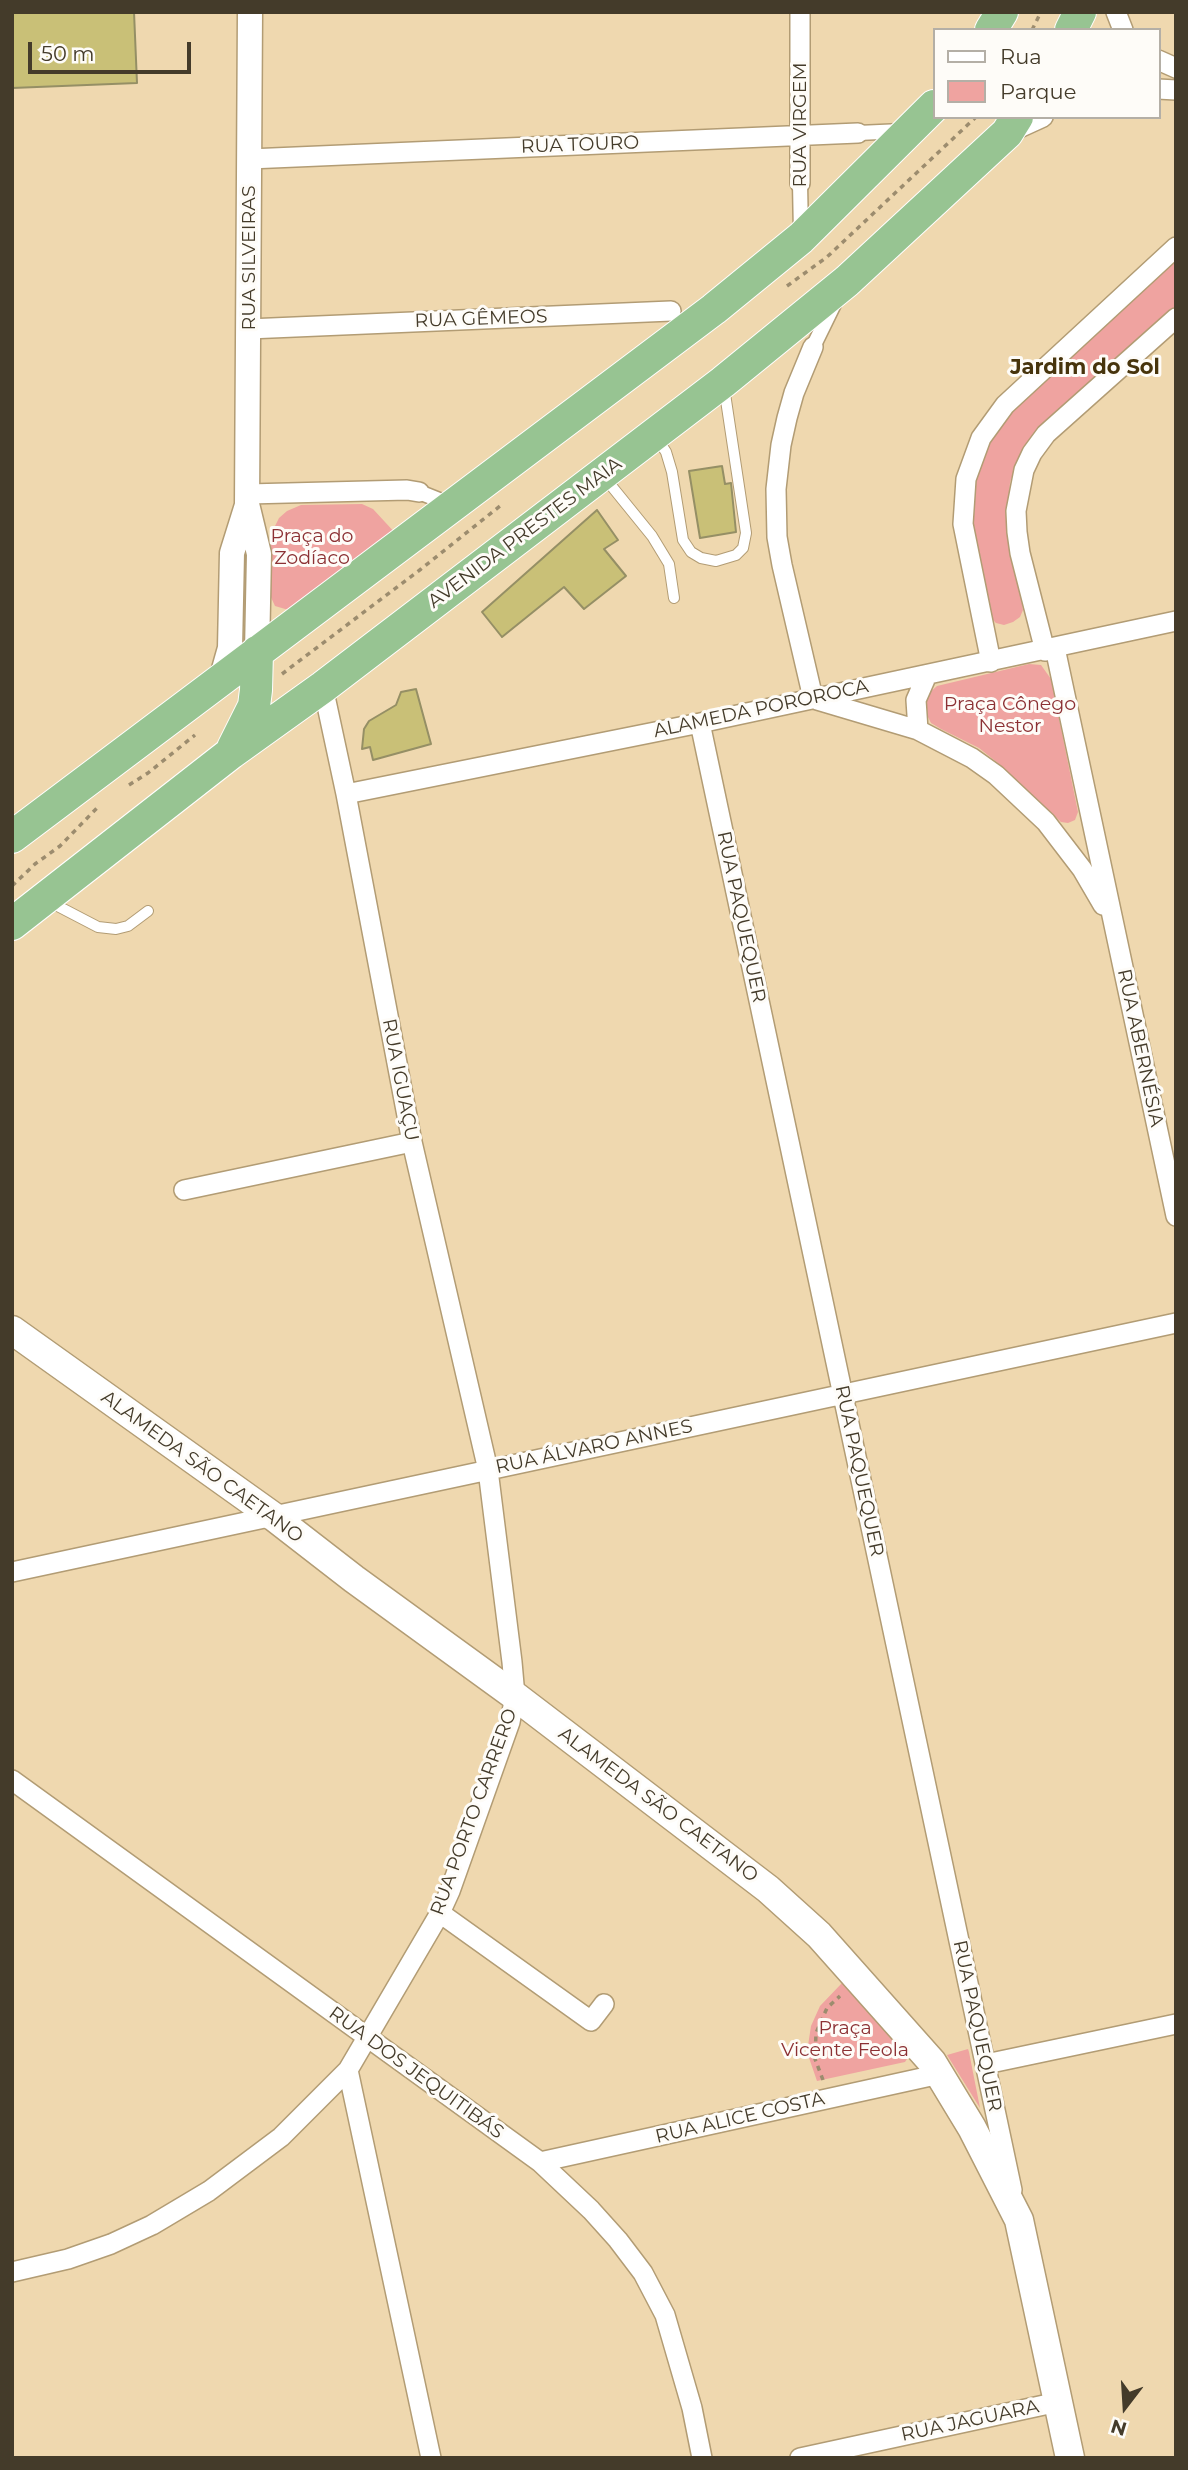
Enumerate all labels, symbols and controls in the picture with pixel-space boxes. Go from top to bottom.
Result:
scale bar [32,28,194,72]
legend [932,28,1160,119]
text: 50 m [41,41,95,66]
text: Rua [1000,44,1042,69]
street label: RUA VIRGEM [789,62,811,188]
text: Parque [1000,79,1076,104]
street label: RUA TOURO [520,132,640,158]
street label: RUA SILVEIRAS [238,185,260,331]
street label: RUA GÊMEOS [414,305,548,333]
district label: Jardim do Sol [1010,355,1160,381]
street label: AVENIDA PRESTES MAIA [424,453,626,613]
park label: Praça do Zodíaco [271,525,353,569]
street label: ALAMEDA POROROCA [651,675,871,743]
park label: Praça Cônego Nestor [944,693,1076,737]
street label: RUA PAQUEQUER [712,829,770,1005]
street label: RUA ABERNÉSIA [1112,967,1168,1129]
street label: RUA IGUAÇU [377,1017,423,1143]
street label: RUA PAQUEQUER [830,1383,888,1559]
street label: ALAMEDA SÃO CAETANO [97,1386,307,1548]
street label: RUA ÁLVARO ANNES [493,1415,695,1479]
street label: RUA PORTO CARRERO [426,1705,522,1919]
street label: ALAMEDA SÃO CAETANO [554,1722,762,1888]
street label: RUA PAQUEQUER [948,1938,1006,2114]
street label: RUA DOS JEQUITIBÁS [324,2002,508,2144]
park label: Praça Vicente Feola [781,2017,909,2061]
street label: RUA ALICE COSTA [653,2087,827,2149]
north arrow [1090,2372,1160,2442]
street label: RUA JAGUARA [899,2395,1041,2447]
text: N [1108,2414,1129,2441]

